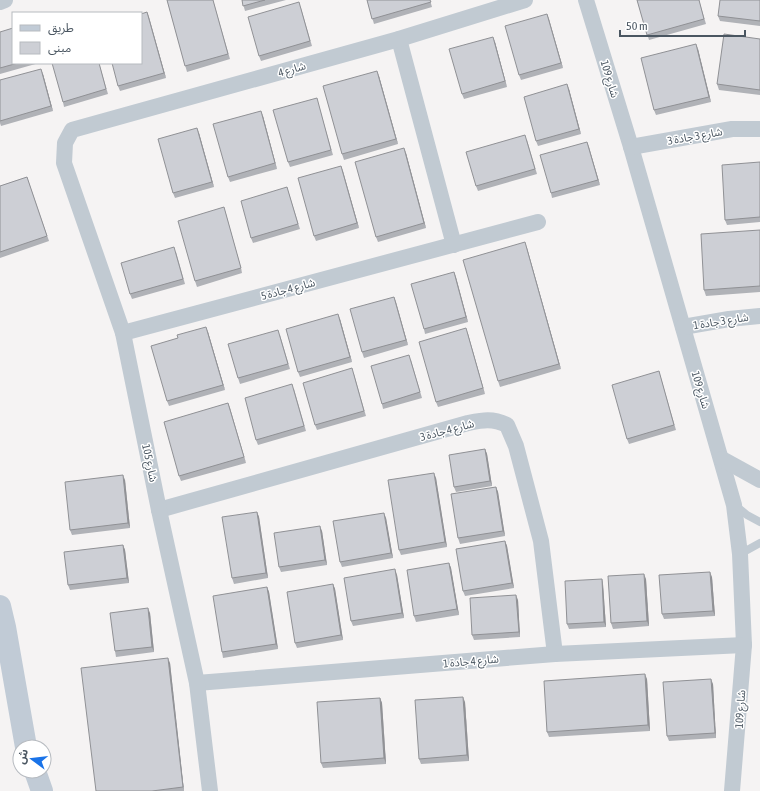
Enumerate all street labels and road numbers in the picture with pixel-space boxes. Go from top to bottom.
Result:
street label: شارع 4 [277,59,308,81]
street label: شارع 109 [597,59,621,100]
street label: شارع 3 جادة 3 [667,125,724,149]
street label: شارع 4 جادة 5 [260,276,317,304]
street label: شارع 3 جادة 1 [693,311,750,333]
street label: شارع 109 [688,370,712,411]
street label: شارع 4 جادة 3 [419,417,476,445]
street label: شارع 105 [138,443,160,484]
street label: شارع 4 جادة 1 [443,653,500,671]
street label: شارع 109 [733,689,749,729]

